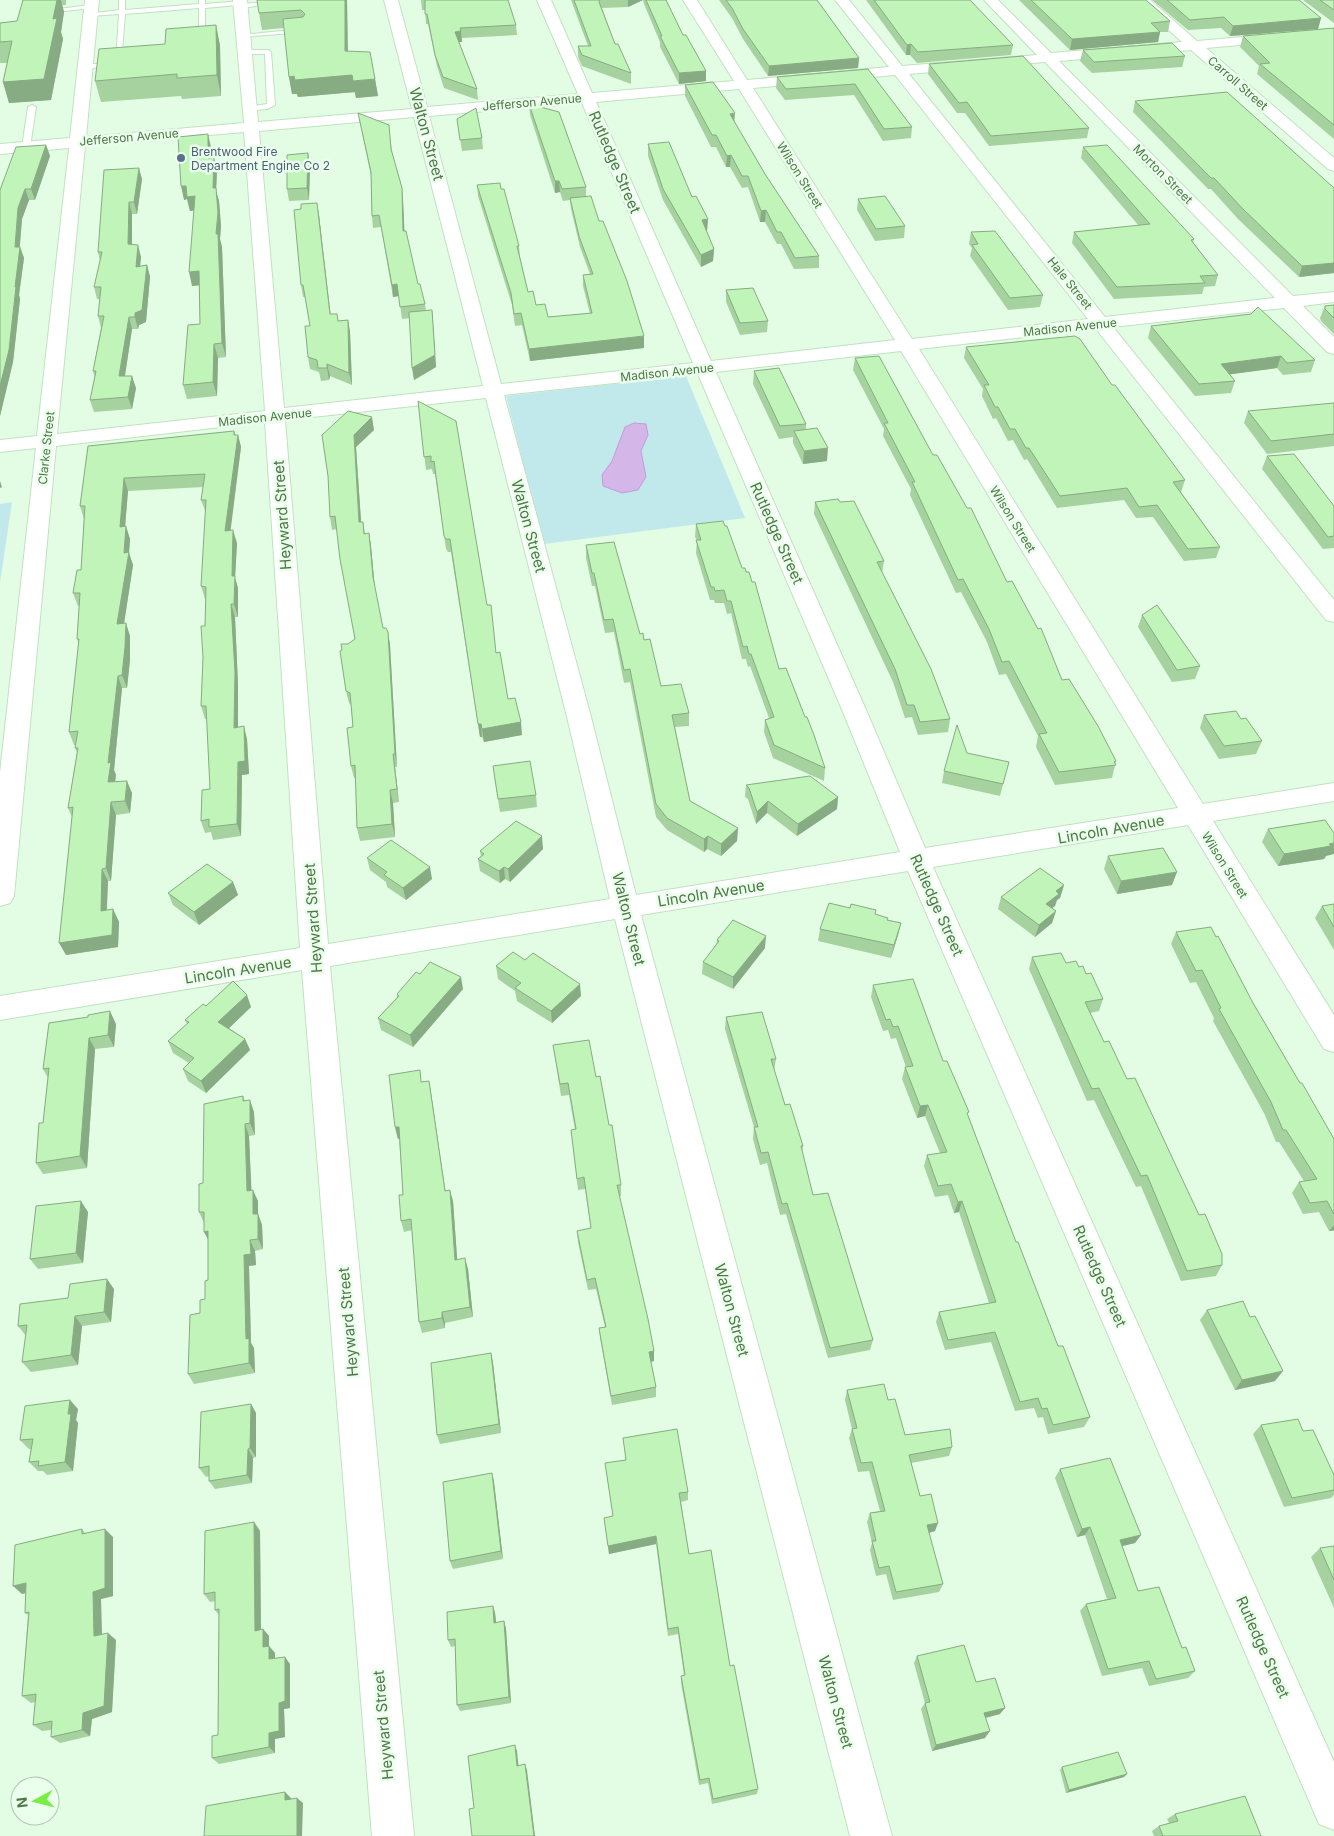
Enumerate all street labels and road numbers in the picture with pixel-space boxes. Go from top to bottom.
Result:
street label: Carroll Street [1205,53,1271,113]
street label: Walton Street [405,85,449,183]
street label: Jefferson Avenue [482,90,582,114]
street label: Rutledge Street [585,108,645,216]
street label: Jefferson Avenue [79,125,179,149]
street label: Wilson Street [774,139,826,211]
street label: Morton Street [1130,141,1196,207]
street label: Hale Street [1044,254,1096,312]
street label: Madison Avenue [1022,315,1118,339]
street label: Madison Avenue [619,360,715,384]
street label: Madison Avenue [217,405,313,429]
street label: Clarke Street [35,411,57,485]
street label: Heyward Street [269,459,295,570]
street label: Walton Street [507,477,551,575]
street label: Rutledge Street [746,479,808,587]
street label: Wilson Street [987,483,1039,555]
street label: Lincoln Avenue [1056,810,1166,848]
street label: Wilson Street [1199,829,1251,901]
street label: Rutledge Street [906,851,968,959]
street label: Heyward Street [300,862,326,973]
street label: Walton Street [608,870,650,968]
street label: Lincoln Avenue [656,875,766,911]
street label: Lincoln Avenue [183,952,293,988]
street label: Rutledge Street [1069,1222,1131,1330]
street label: Walton Street [710,1261,754,1359]
street label: Heyward Street [334,1266,362,1378]
street label: Rutledge Street [1232,1593,1294,1701]
street label: Walton Street [814,1653,858,1751]
street label: Heyward Street [369,1669,397,1781]

